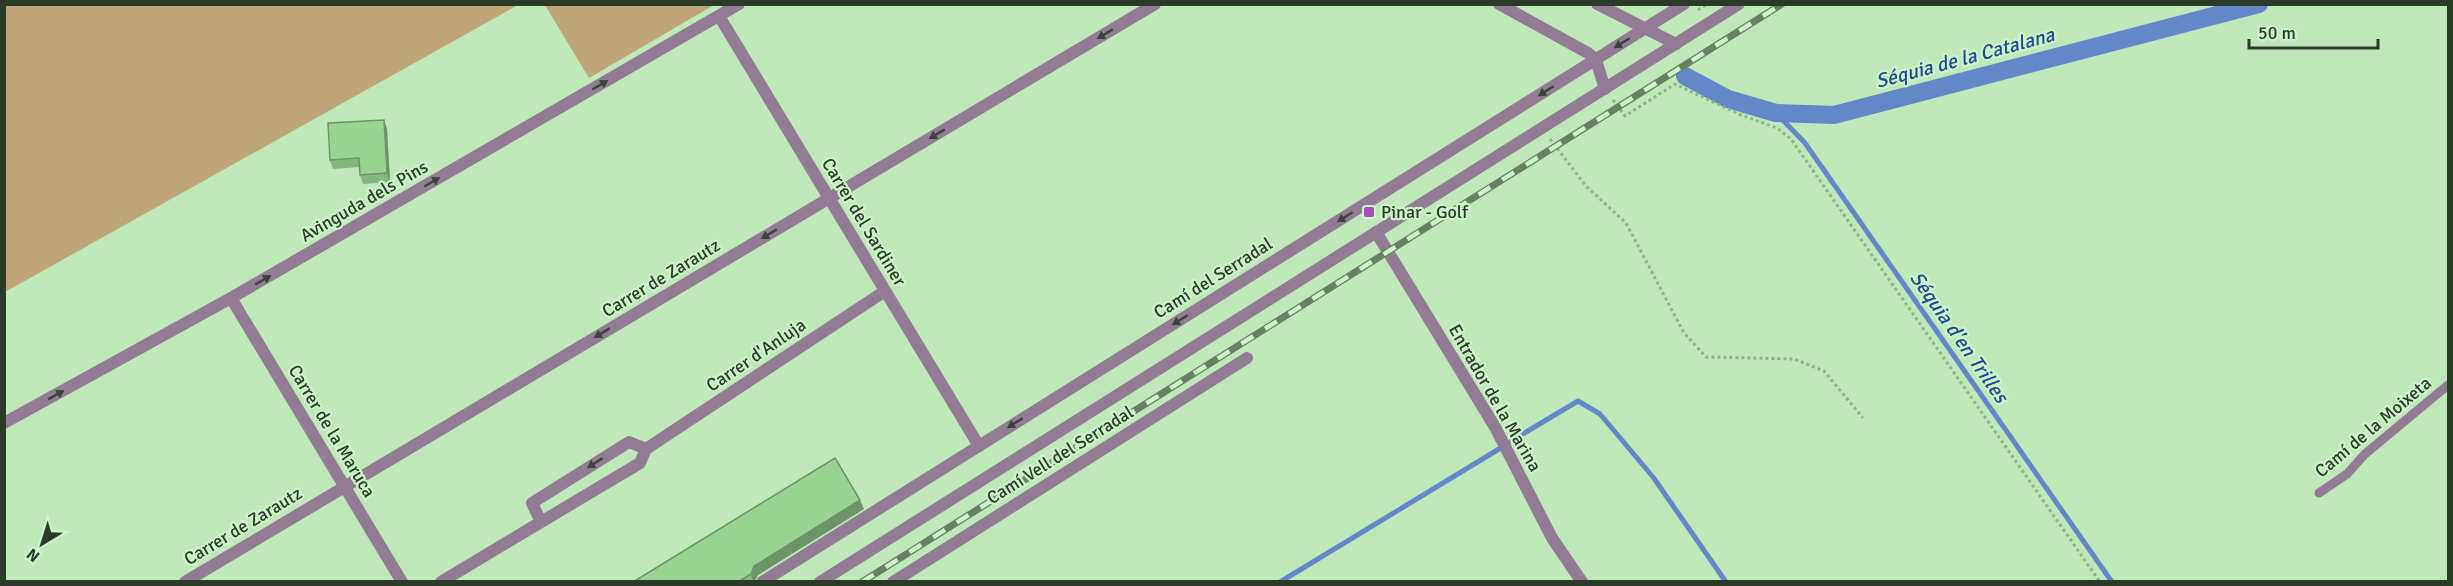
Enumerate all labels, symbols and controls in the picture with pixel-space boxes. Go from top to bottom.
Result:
scale bar [2249,12,2378,50]
water label: Séquia de la Catalana [1873,22,2058,94]
text: 50 m [2258,22,2296,44]
one-way arrow [1097,29,1113,40]
one-way arrow [1614,38,1630,49]
one-way arrow [592,80,609,90]
one-way arrow [1538,85,1554,96]
one-way arrow [929,129,945,140]
street label: Carrer del Sardiner [817,154,911,290]
street label: Avinguda dels Pins [296,155,432,246]
one-way arrow [424,177,440,188]
place label: Pinar - Golf [1381,201,1469,223]
marker: Pinar - Golf [1362,205,1376,219]
one-way arrow [1337,211,1353,222]
one-way arrow [761,228,778,238]
street label: Camí del Serradal [1150,233,1276,323]
street label: Carrer de Zarautz [598,234,724,322]
water label: Séquia d'en Trilles [1904,266,2015,409]
one-way arrow [255,275,272,285]
street label: Carrer d'Anluja [702,314,810,396]
one-way arrow [1172,314,1188,325]
street label: Entrador de la Marina [1444,320,1546,476]
one-way arrow [594,328,610,339]
street label: Carrer de la Maruca [284,361,380,501]
street label: Camí de la Moixeta [2310,372,2436,482]
one-way arrow [48,390,65,400]
street label: Camí Vell del Serradal [983,401,1137,509]
one-way arrow [1007,418,1023,429]
one-way arrow [587,457,603,468]
street label: Carrer de Zarautz [180,482,306,570]
north arrow [12,514,72,574]
text: N [23,544,44,566]

